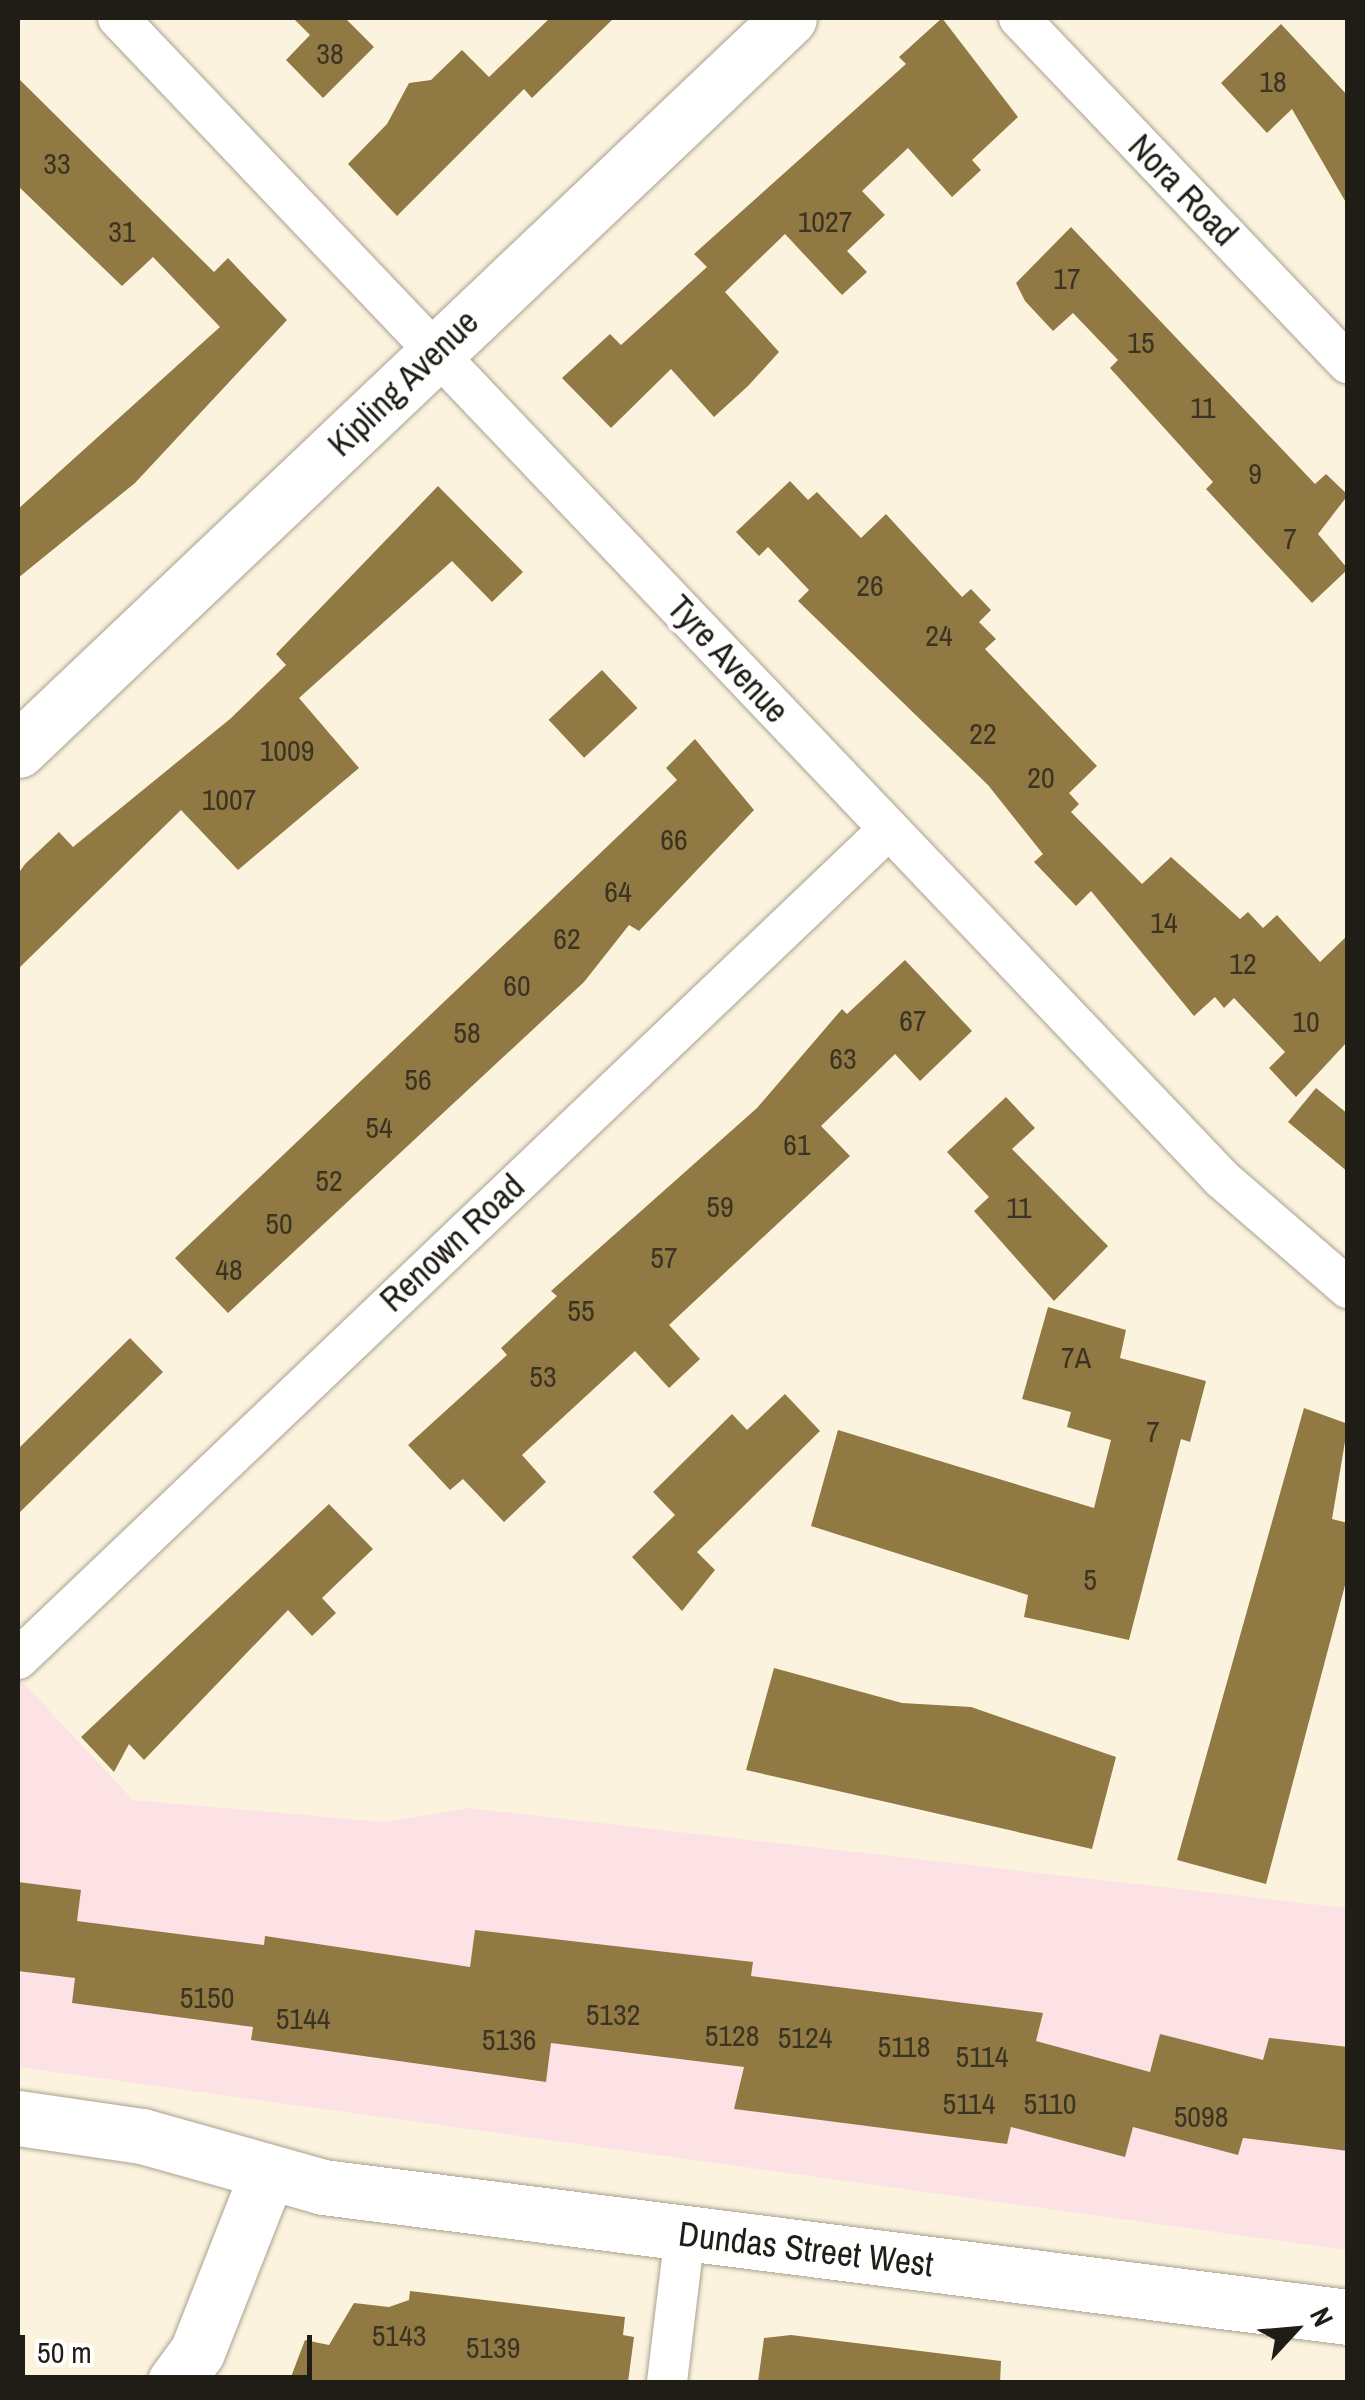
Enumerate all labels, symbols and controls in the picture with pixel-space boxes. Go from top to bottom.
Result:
house number: 38 [316,35,344,71]
house number: 18 [1259,63,1287,99]
street label: Nora Road [1120,125,1246,255]
house number: 33 [43,145,71,181]
house number: 1027 [798,203,852,239]
house number: 31 [108,213,136,249]
house number: 17 [1053,260,1081,296]
street label: Kipling Avenue [319,300,487,466]
house number: 15 [1127,324,1155,360]
house number: 11 [1190,389,1216,425]
house number: 9 [1248,455,1262,491]
house number: 7 [1283,520,1297,556]
house number: 26 [856,567,884,603]
street label: Tyre Avenue [658,586,798,732]
house number: 24 [925,617,953,653]
house number: 22 [969,715,997,751]
house number: 1009 [260,732,314,768]
house number: 20 [1027,759,1055,795]
house number: 1007 [202,781,256,817]
house number: 66 [660,821,688,857]
house number: 64 [604,873,632,909]
house number: 14 [1150,904,1178,940]
house number: 62 [553,920,581,956]
house number: 12 [1229,945,1257,981]
house number: 60 [503,967,531,1003]
house number: 67 [899,1002,927,1038]
house number: 10 [1292,1003,1320,1039]
house number: 58 [453,1014,481,1050]
house number: 63 [829,1040,857,1076]
house number: 56 [404,1061,432,1097]
house number: 54 [365,1109,393,1145]
house number: 61 [783,1126,811,1162]
house number: 52 [315,1162,343,1198]
street label: Renown Road [371,1166,533,1320]
house number: 59 [706,1188,734,1224]
house number: 11 [1006,1189,1032,1225]
house number: 50 [265,1205,293,1241]
house number: 57 [650,1239,678,1275]
house number: 48 [215,1251,243,1287]
house number: 55 [567,1292,595,1328]
house number: 7A [1061,1339,1091,1375]
house number: 53 [529,1358,557,1394]
house number: 7 [1146,1413,1160,1449]
house number: 5 [1083,1561,1097,1597]
house number: 5150 [180,1979,234,2015]
house number: 5132 [586,1996,640,2032]
house number: 5144 [276,2000,330,2036]
house number: 5128 [705,2017,759,2053]
house number: 5124 [778,2019,832,2055]
house number: 5136 [482,2021,536,2057]
house number: 5118 [878,2028,930,2064]
house number: 5114 [956,2038,1008,2074]
house number: 5114 [943,2085,995,2121]
house number: 5110 [1024,2085,1076,2121]
house number: 5098 [1174,2098,1228,2134]
street label: Dundas Street West [676,2213,936,2285]
north arrow [1245,2280,1345,2380]
text: N [1301,2301,1343,2333]
scale bar [25,2315,318,2377]
house number: 5143 [372,2317,426,2353]
house number: 5139 [466,2329,520,2365]
text: 50 m [37,2332,92,2372]

